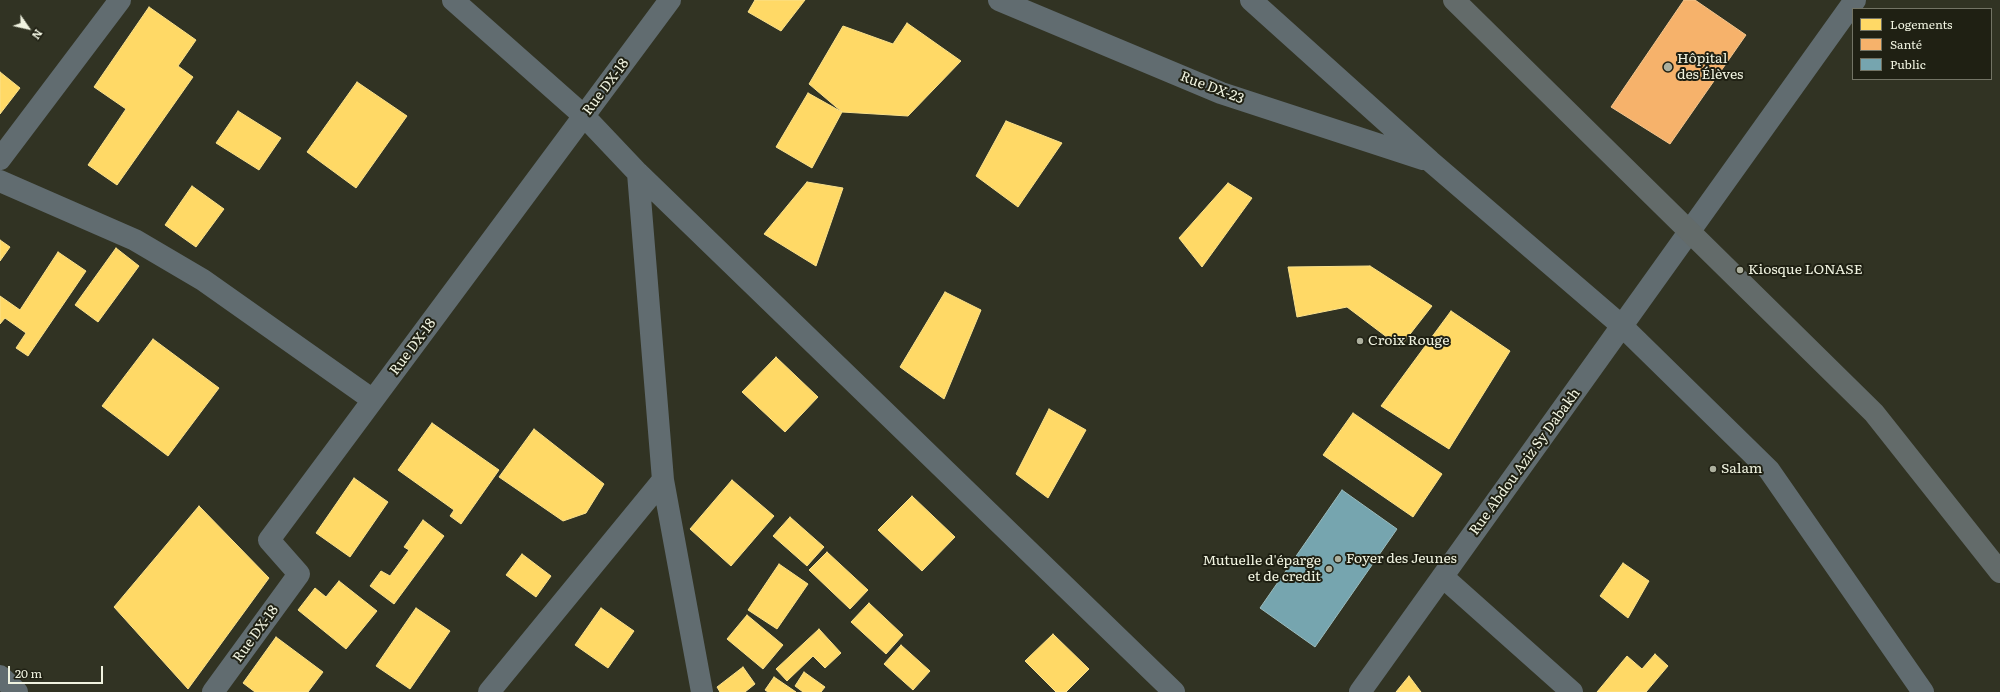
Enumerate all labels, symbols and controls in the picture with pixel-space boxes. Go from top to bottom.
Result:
north arrow [8,8,48,48]
legend [1852,8,1992,80]
text: Logements [1890,15,1953,33]
text: N [29,26,47,43]
text: Santé [1890,35,1922,53]
place label: Hôpital des Élèves [1677,51,1743,84]
street label: Rue DX-18 [579,55,633,119]
text: Public [1890,55,1926,73]
marker: Hôpital des Élèves [1662,61,1674,73]
street label: Rue DX-23 [1178,68,1246,108]
place label: Kiosque LONASE [1748,262,1863,278]
marker: Kiosque LONASE [1735,265,1745,275]
street label: Rue DX-18 [386,315,440,379]
place label: Croix Rouge [1368,333,1449,349]
marker: Croix Rouge [1355,336,1365,346]
street label: Rue Abdou Aziz Sy Dabakh [1466,385,1584,539]
place label: Salam [1721,461,1762,477]
marker: Salam [1708,464,1718,474]
place label: Foyer des Jeunes [1346,551,1457,567]
place label: Mutuelle d'éparge et de credit [1202,553,1321,586]
marker: Foyer des Jeunes [1333,554,1343,564]
marker: Mutuelle d'éparge et de credit [1324,564,1334,574]
street label: Rue DX-18 [230,602,282,666]
scale bar [10,658,105,684]
text: 20 m [15,664,42,682]

